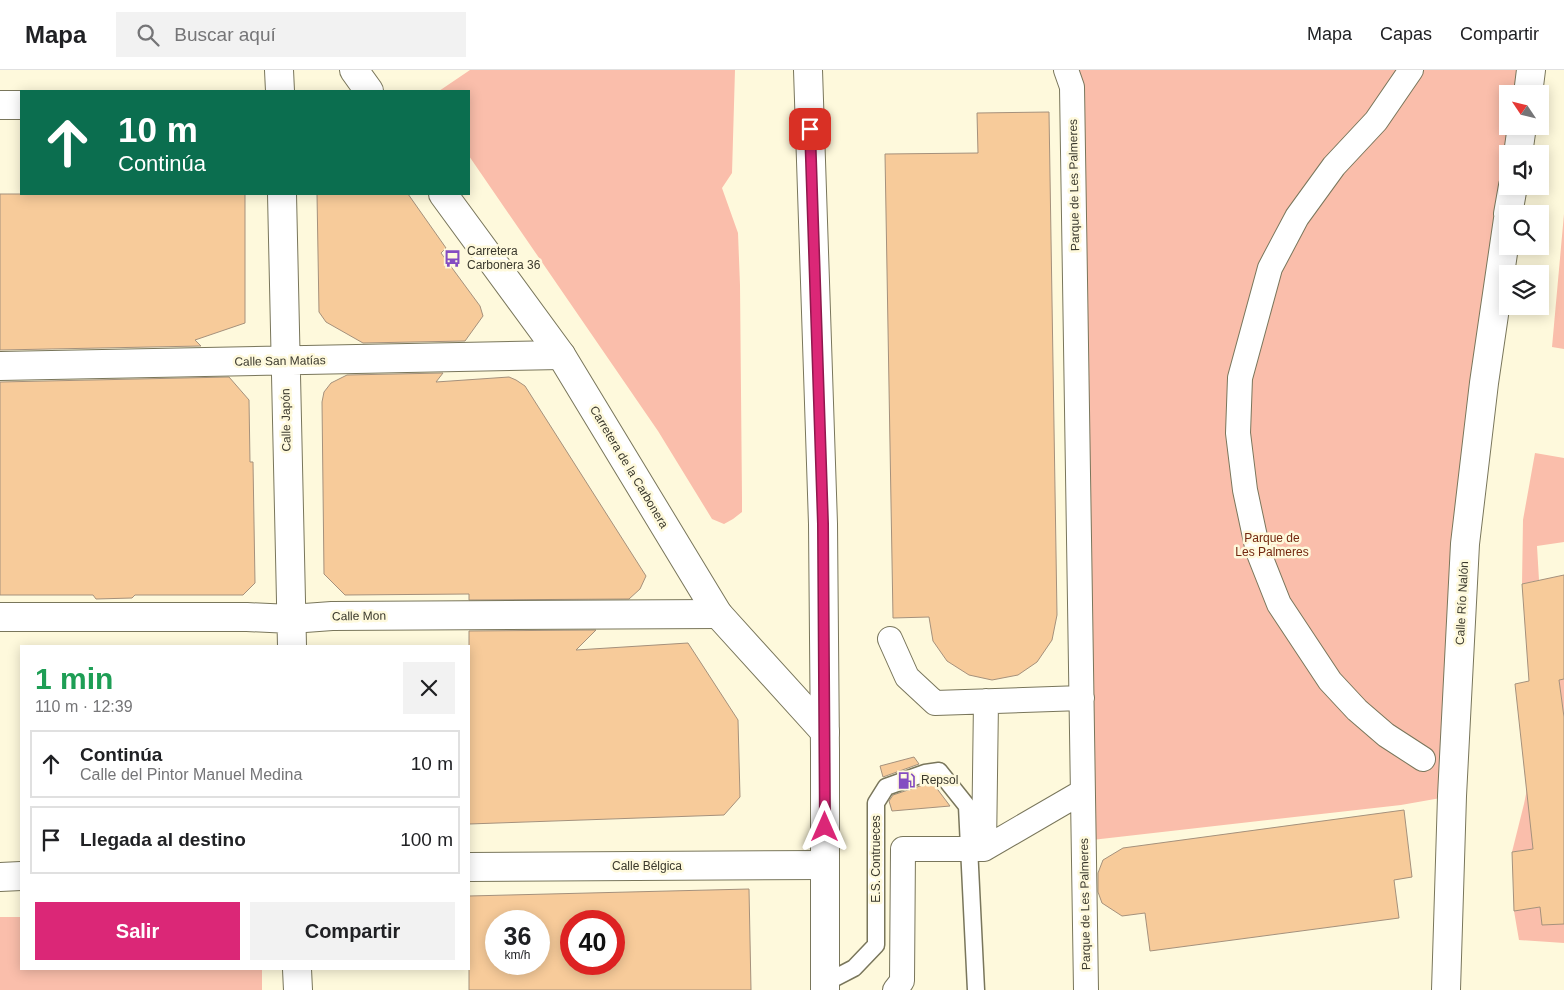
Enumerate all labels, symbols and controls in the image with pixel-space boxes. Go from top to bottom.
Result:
search box [116,12,466,57]
text: Mapa [25,21,86,48]
icon: search [134,21,162,49]
text: Buscar aquí [174,24,276,45]
text: Mapa [1307,24,1352,44]
text: Capas [1380,24,1432,44]
text: Compartir [1460,24,1539,44]
north arrow [1499,85,1549,135]
map controls [1499,85,1549,315]
pin [789,108,831,150]
icon: ahead [35,110,100,175]
text: 10 m [118,110,198,149]
icon: arrive [796,115,824,143]
street label: Parque de Les Palmeres [1066,119,1082,251]
button: sound [1499,145,1549,195]
text: Continúa [118,151,206,176]
button: search [1499,205,1549,255]
place label: Carretera Carbonera 36 [467,244,541,272]
bus stop icon: Carretera Carbonera 36 [443,248,463,268]
button: layers [1499,265,1549,315]
street label: Calle San Matías [234,353,326,369]
street label: Calle Japón [278,388,294,452]
street label: Carretera de la Carbonera [587,403,671,531]
park label: Parque de Les Palmeres [1235,531,1309,559]
street label: Calle Río Nalón [1453,561,1471,645]
street label: Calle Mon [332,609,386,623]
text: 1 min [35,662,113,695]
button: close [403,662,455,714]
text: 110 m · 12:39 [35,698,133,715]
text: Continúa [80,744,162,765]
icon: ahead [37,750,65,778]
text: 10 m [411,753,453,774]
text: Calle del Pintor Manuel Medina [80,766,302,783]
fuel station icon: Repsol [897,770,917,790]
place label: Repsol [921,773,958,787]
position arrow [798,800,850,852]
street label: E.S. Contrueces [869,815,883,903]
icon: arrive [37,826,65,854]
text: Llegada al destino [80,829,246,850]
text: 100 m [400,829,453,850]
street label: Parque de Les Palmeres [1077,838,1093,970]
street label: Calle Bélgica [612,859,682,873]
button: Salir [35,902,240,960]
button: Compartir [250,902,455,960]
speed limit sign: 40 [560,910,625,975]
text: 36 [504,922,531,950]
text: km/h [504,948,531,962]

